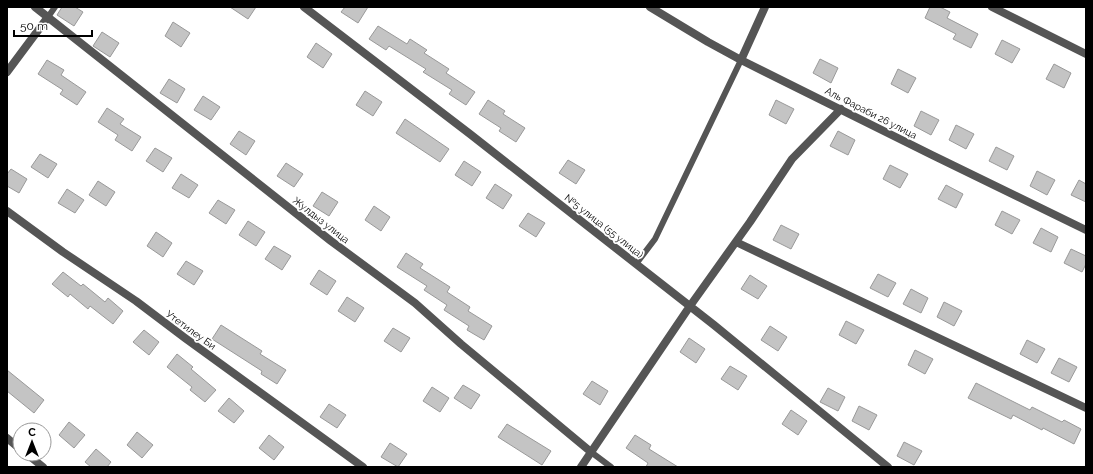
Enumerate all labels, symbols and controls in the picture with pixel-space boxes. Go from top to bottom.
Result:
scale bar [14,12,92,38]
text: 50 m [20,19,48,33]
street label: Аль Фараби 26 улица [823,85,919,141]
street label: №5 улица (55 улица) [562,192,646,260]
street label: Жулдыз улица [291,195,351,245]
street label: Утетилеу Би [164,308,218,352]
north arrow [12,422,52,462]
text: С [28,426,36,439]

